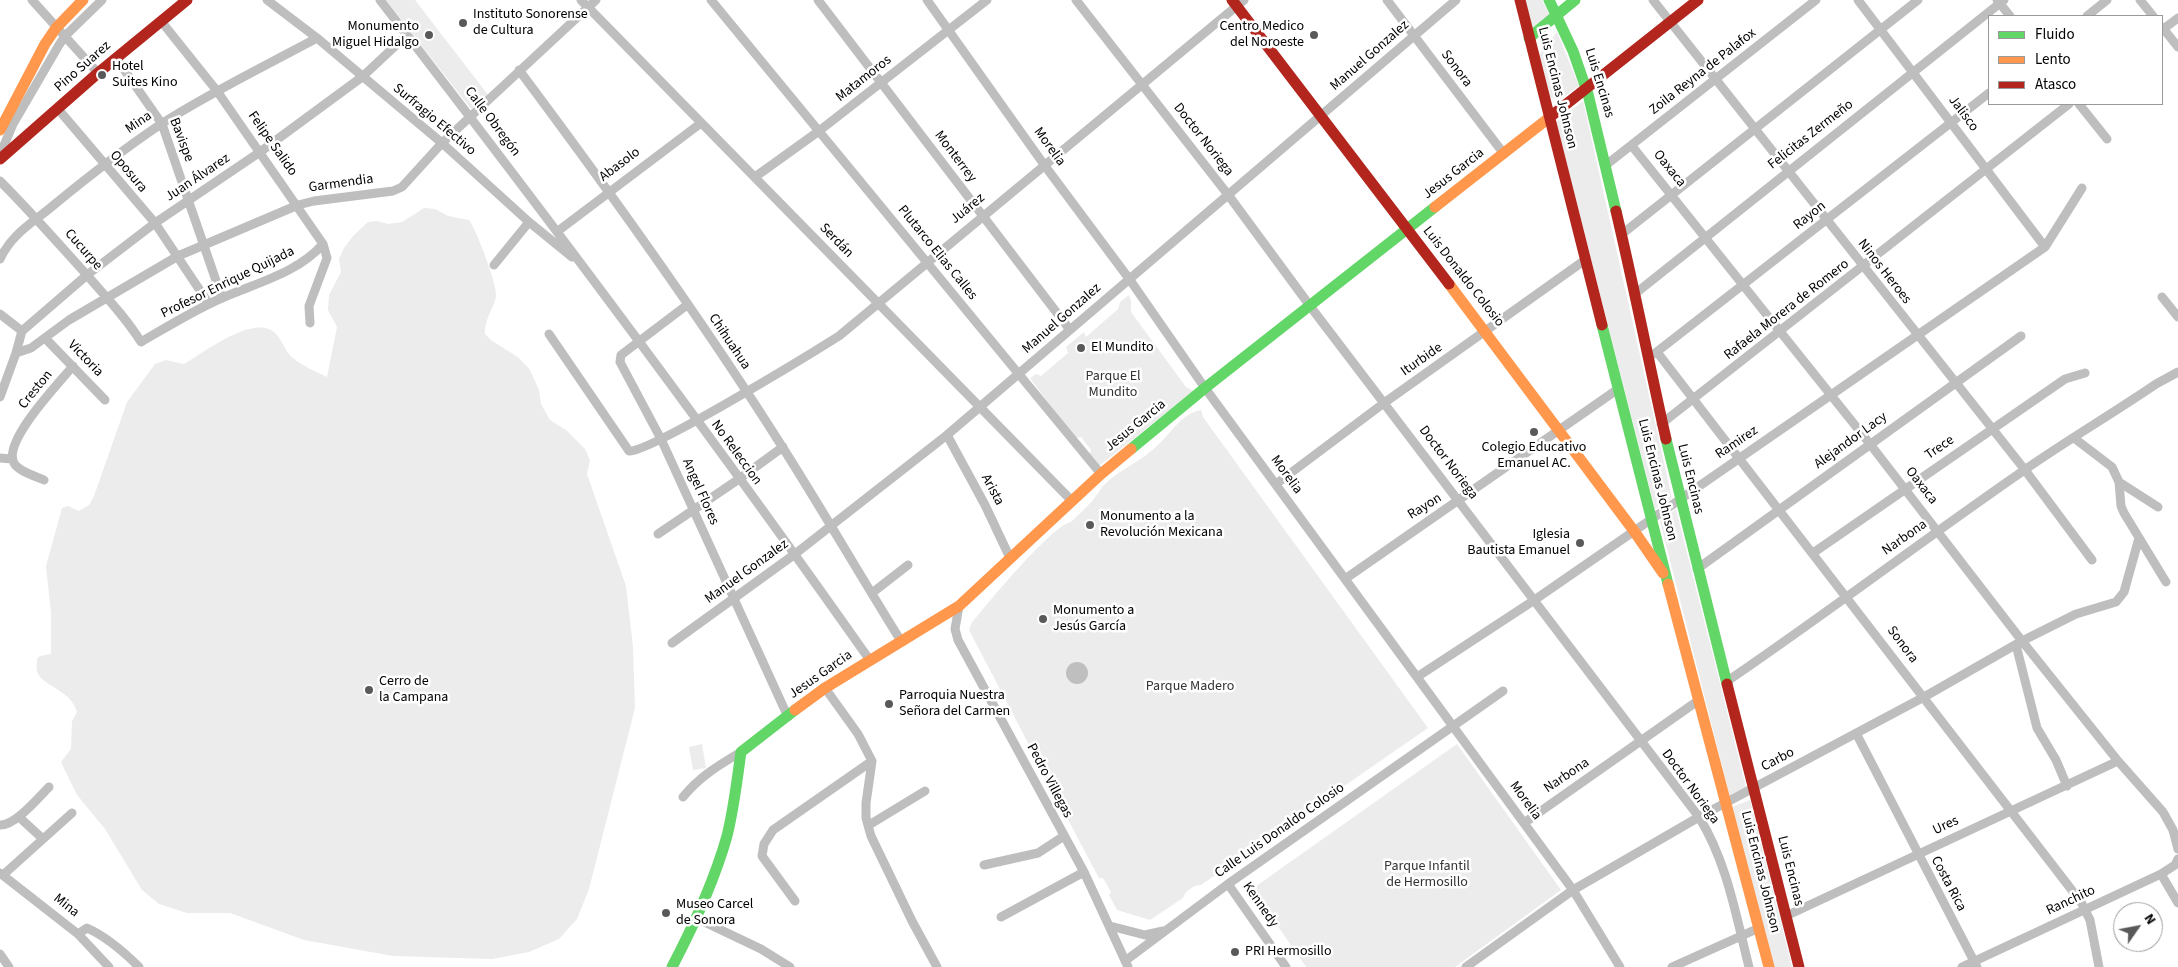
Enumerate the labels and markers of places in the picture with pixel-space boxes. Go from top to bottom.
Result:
place label: Instituto Sonorense de Cultura [473,7,588,40]
marker: Instituto Sonorense de Cultura [457,17,469,29]
place label: Monumento Miguel Hidalgo [332,19,419,52]
place label: Centro Medico del Noroeste [1220,19,1304,52]
marker: Monumento Miguel Hidalgo [423,29,435,41]
marker: Centro Medico del Noroeste [1308,29,1320,41]
place label: Hotel Suites Kino [112,59,177,92]
marker: Hotel Suites Kino [96,69,108,81]
place label: El Mundito [1091,340,1154,356]
marker: El Mundito [1075,342,1087,354]
marker: Colegio Educativo Emanuel AC. [1528,426,1540,438]
place label: Colegio Educativo Emanuel AC. [1482,440,1586,472]
place label: Monumento a la Revolución Mexicana [1100,509,1223,542]
marker: Monumento a la Revolución Mexicana [1084,519,1096,531]
place label: Iglesia Bautista Emanuel [1467,527,1570,560]
marker: Iglesia Bautista Emanuel [1574,537,1586,549]
place label: Monumento a Jesús García [1053,603,1134,636]
marker: Monumento a Jesús García [1037,613,1049,625]
place label: Cerro de la Campana [379,674,448,706]
marker: Cerro de la Campana [363,684,375,696]
place label: Parroquia Nuestra Señora del Carmen [899,688,1010,720]
marker: Parroquia Nuestra Señora del Carmen [883,698,895,710]
place label: Museo Carcel de Sonora [676,897,753,930]
marker: Museo Carcel de Sonora [660,907,672,919]
place label: PRI Hermosillo [1245,944,1332,960]
marker: PRI Hermosillo [1229,946,1241,958]

